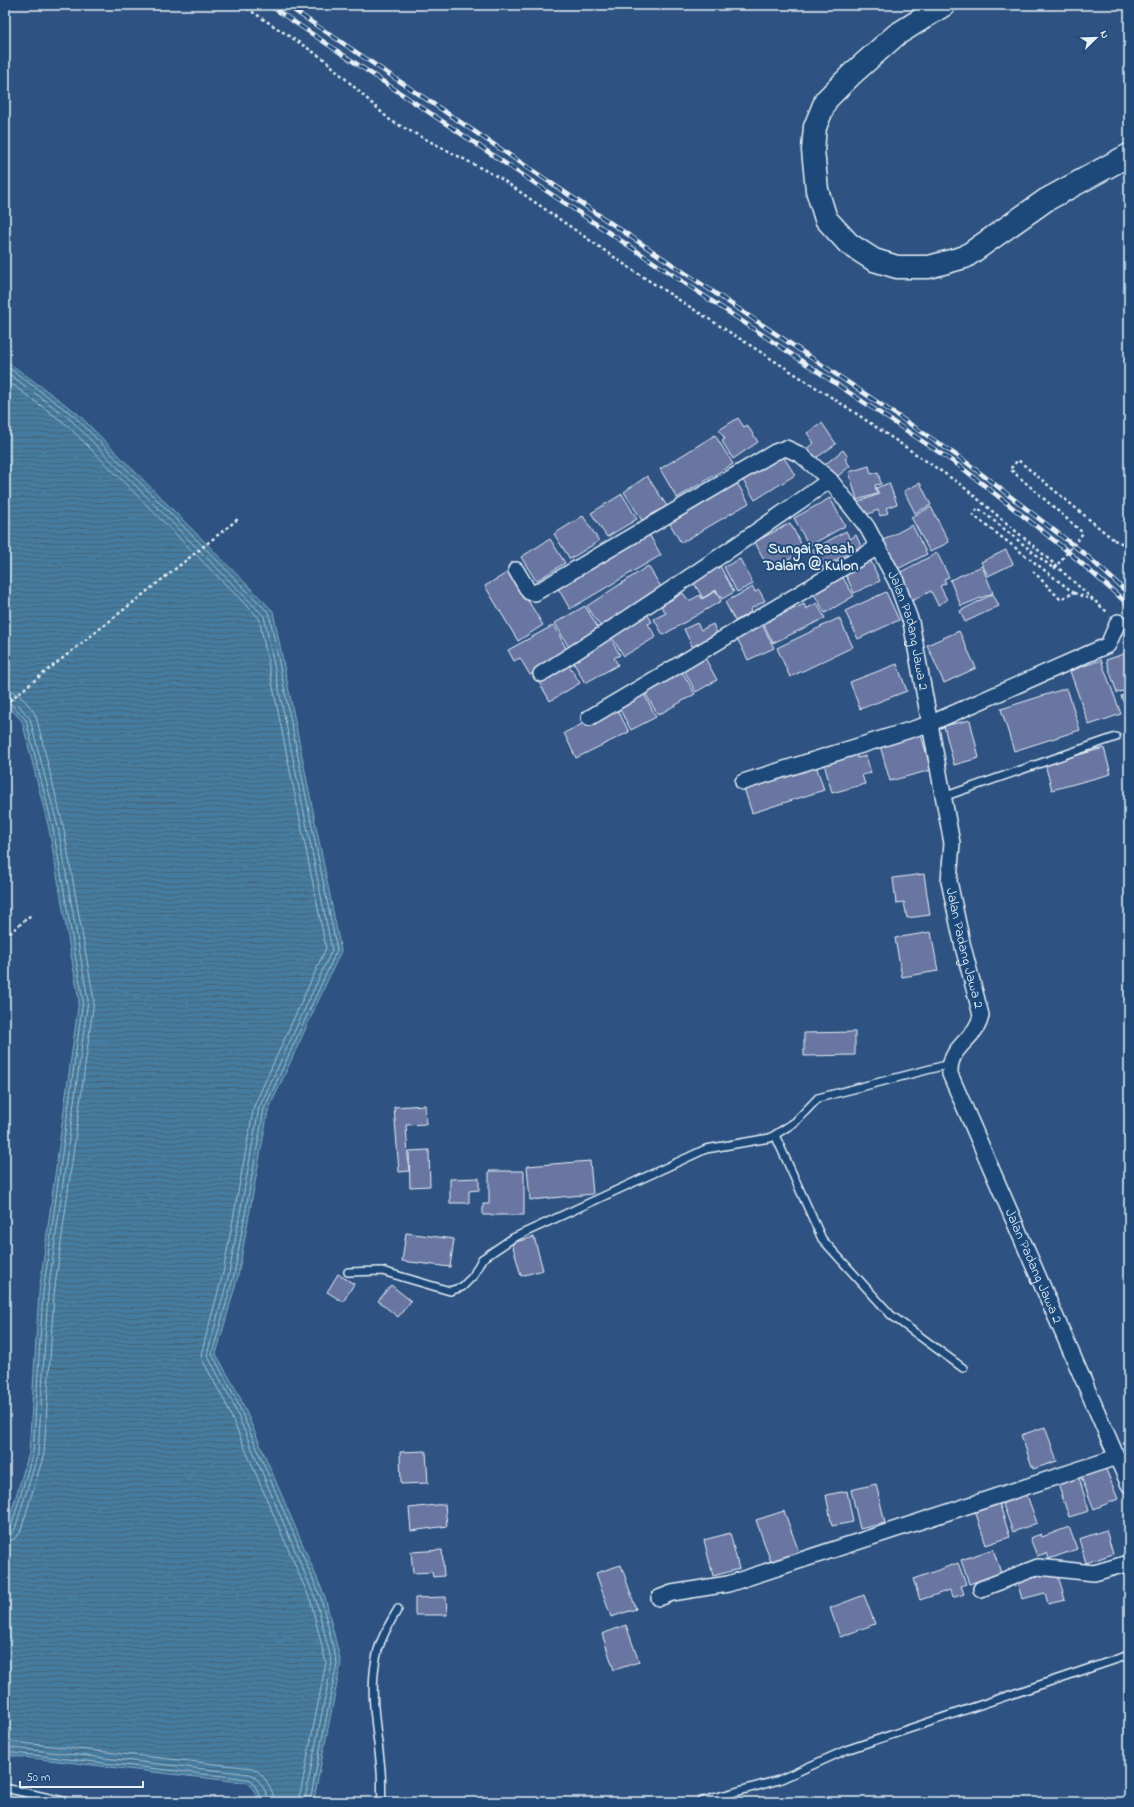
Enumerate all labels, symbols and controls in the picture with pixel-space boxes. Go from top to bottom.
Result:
north arrow [1076,18,1116,58]
text: N [1095,28,1113,41]
district label: Sungai Rasah Dalam @ Kulon [763,538,859,577]
street label: Jalan Padang Jawa 2 [882,567,934,692]
street label: Jalan Padang Jawa 2 [940,886,989,1011]
street label: Jalan Padang Jawa 2 [999,1205,1068,1327]
scale bar [20,1763,143,1789]
text: 50 m [26,1769,50,1787]

